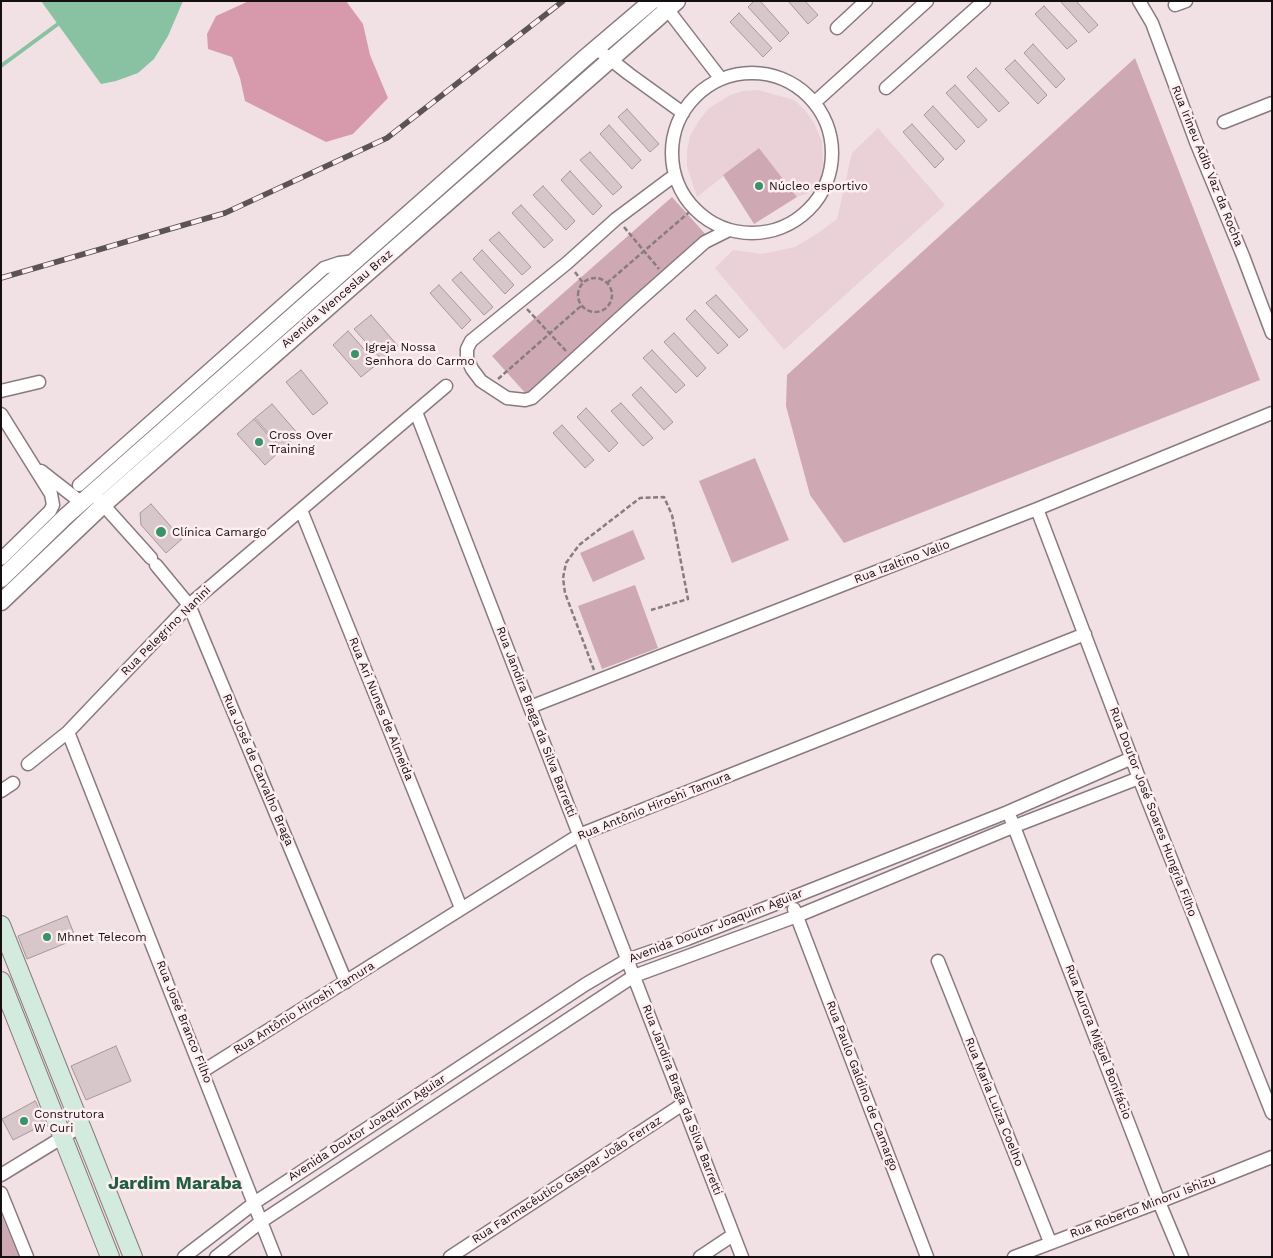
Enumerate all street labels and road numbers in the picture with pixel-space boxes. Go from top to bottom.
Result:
street label: Rua Irineu Adib Vaz da Rocha [1168,83,1246,249]
street label: Avenida Wenceslau Braz [278,247,396,351]
street label: Rua Izaltino Valio [852,537,952,587]
street label: Rua Pelegrino Nanini [118,583,214,679]
street label: Rua Jandira Braga da Silva Barretti [493,625,579,819]
street label: Rua Ari Nunes de Almeida [346,635,416,783]
street label: Rua José de Carvalho Braga [219,692,297,848]
street label: Rua Doutor José Soares Hungria Filho [1106,705,1200,919]
street label: Rua Antônio Hiroshi Tamura [575,769,733,843]
street label: Avenida Doutor Joaquim Aguiar [627,886,805,966]
street label: Rua José Branco Filho [153,959,215,1085]
street label: Rua Antônio Hiroshi Tamura [231,959,377,1057]
street label: Rua Aurora Miguel Bonifácio [1062,963,1134,1121]
street label: Rua Paulo Galdino de Camargo [823,999,901,1173]
street label: Rua Jandira Braga da Silva Barretti [639,1003,725,1197]
street label: Rua Maria Luiza Coelho [962,1035,1026,1169]
street label: Avenida Doutor Joaquim Aguiar [285,1072,449,1184]
street label: Rua Farmacêutico Gaspar João Ferraz [469,1113,665,1247]
street label: Rua Roberto Minoru Ishizu [1068,1172,1218,1242]

